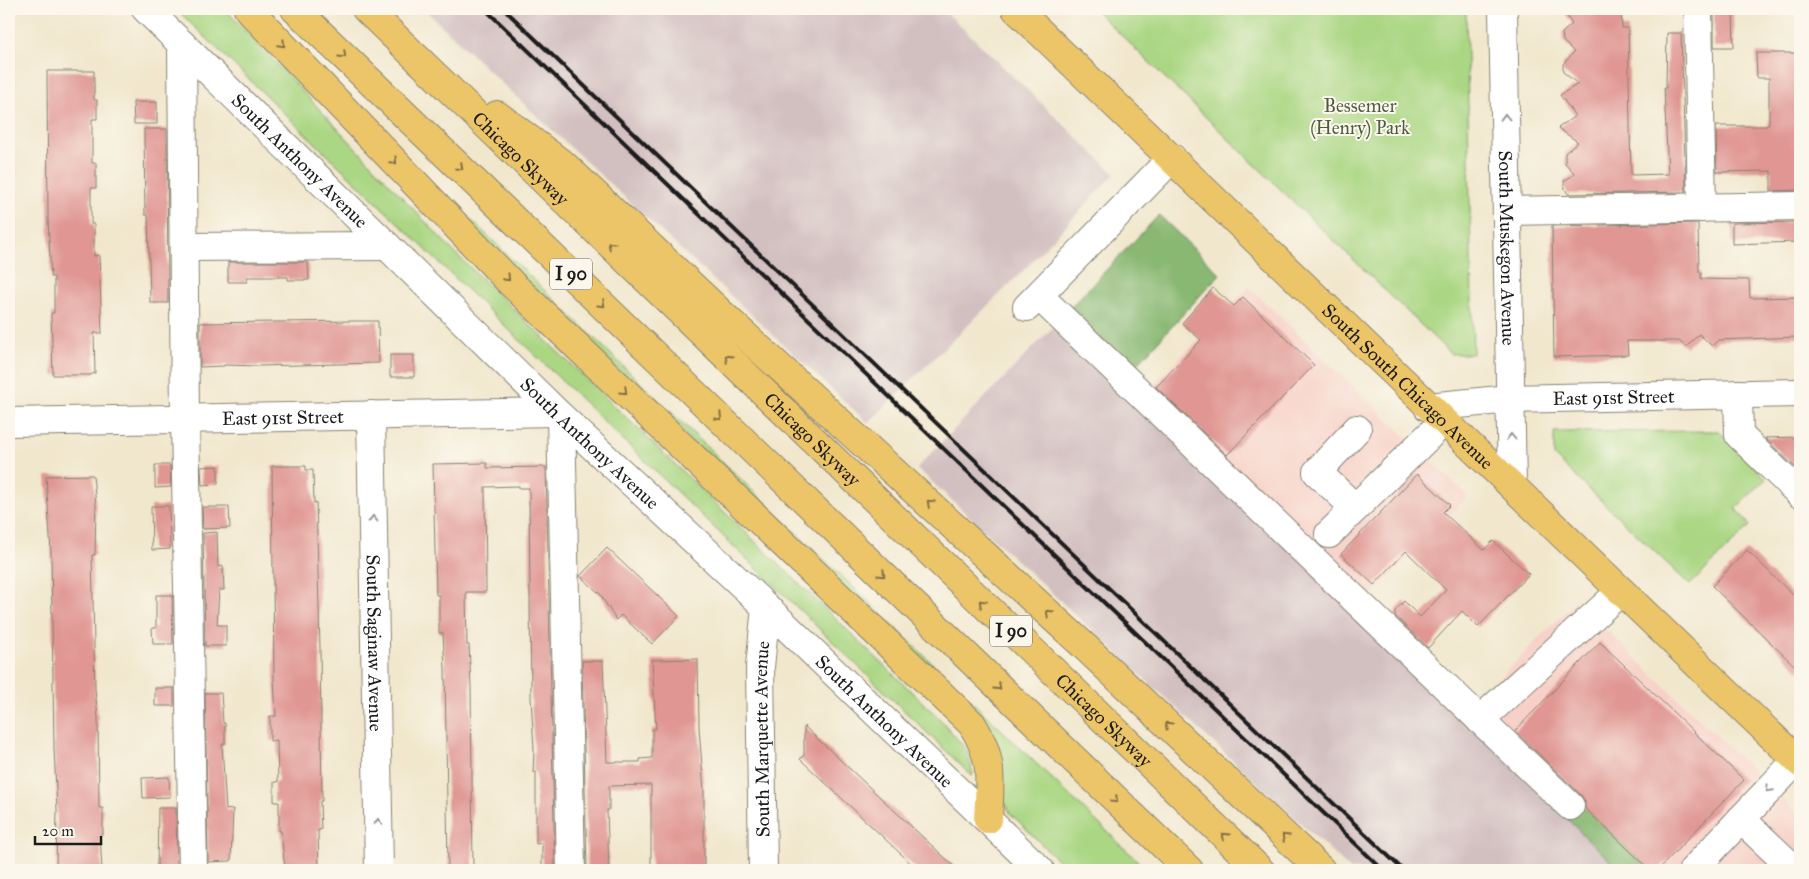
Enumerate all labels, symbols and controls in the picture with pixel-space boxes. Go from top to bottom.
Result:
one-way arrow [276,38,285,47]
one-way arrow [337,49,346,58]
street label: South Anthony Avenue [227,89,373,233]
park label: Bessemer (Henry) Park [1310,94,1410,140]
street label: Chicago Skyway [467,107,574,211]
one-way arrow [1500,113,1510,120]
street label: South Muskegon Avenue [1494,150,1520,346]
one-way arrow [388,156,397,165]
one-way arrow [454,161,463,170]
one-way arrow [607,242,616,251]
road number: I 90 [550,258,592,290]
one-way arrow [501,273,510,282]
one-way arrow [596,298,605,307]
street label: South South Chicago Avenue [1317,299,1498,474]
one-way arrow [724,355,733,364]
street label: South Anthony Avenue [516,373,664,514]
one-way arrow [619,385,628,394]
street label: East 91st Street [1552,385,1675,410]
street label: Chicago Skyway [759,388,866,492]
street label: East 91st Street [222,405,344,430]
one-way arrow [714,411,723,420]
one-way arrow [1506,433,1516,440]
one-way arrow [927,500,936,509]
one-way arrow [367,515,378,523]
street label: South Saginaw Avenue [361,554,388,732]
one-way arrow [876,568,885,577]
one-way arrow [979,600,988,609]
one-way arrow [1046,610,1055,619]
road number: I 90 [990,616,1032,646]
street label: South Marquette Avenue [749,640,775,837]
street label: South Anthony Avenue [811,650,958,793]
street label: Chicago Skyway [1051,669,1158,773]
one-way arrow [992,682,1001,691]
one-way arrow [1164,722,1173,731]
one-way arrow [1766,784,1775,793]
one-way arrow [1109,794,1118,803]
scale bar [35,814,101,846]
one-way arrow [373,817,384,825]
text: 20 m [42,822,74,840]
one-way arrow [1222,833,1231,842]
one-way arrow [1282,834,1291,843]

